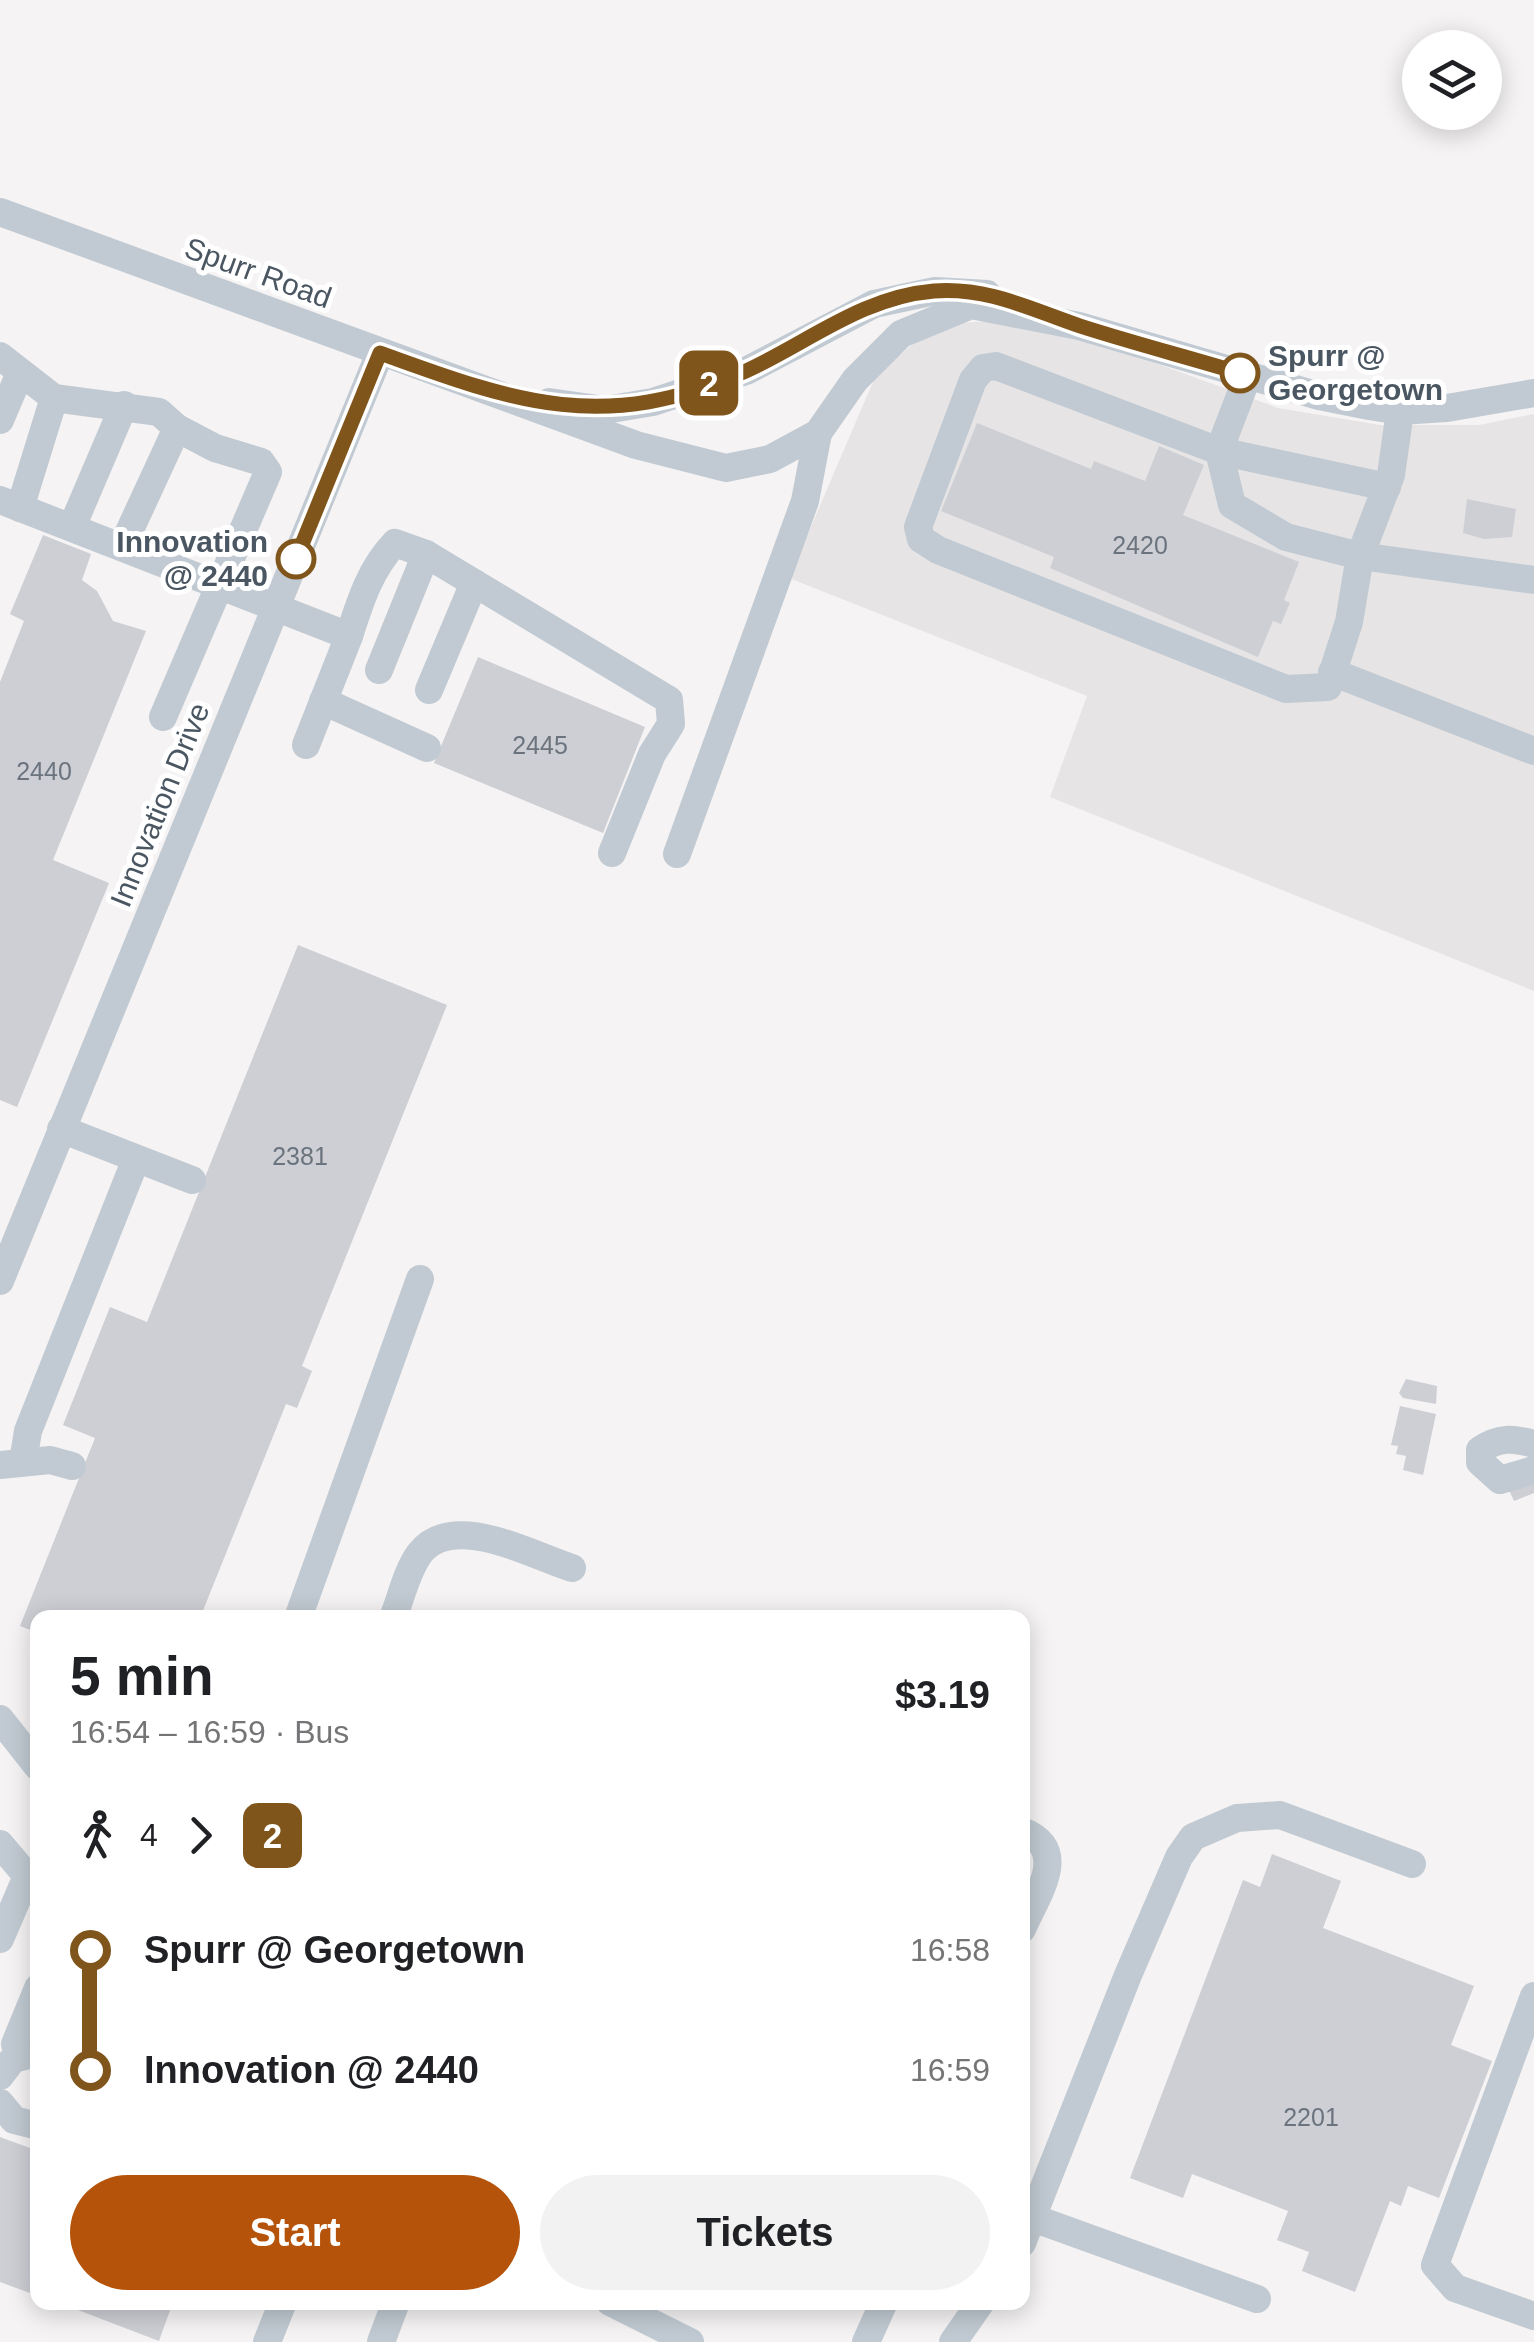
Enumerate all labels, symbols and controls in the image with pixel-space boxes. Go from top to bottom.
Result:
map controls [1402,30,1502,130]
button: layers [1402,30,1502,130]
street label: Spurr Road [180,231,336,314]
place label: Spurr @ Georgetown [1268,339,1443,406]
line badge: 2 [676,350,742,416]
marker: Spurr @ Georgetown [1221,354,1259,392]
text: 2 [699,364,719,403]
place label: Innovation @ 2440 [116,525,268,592]
house number: 2420 [1112,531,1168,559]
marker: Innovation @ 2440 [277,540,315,578]
street label: Innovation Drive [104,698,215,911]
house number: 2445 [512,731,568,759]
house number: 2440 [16,757,72,785]
house number: 2381 [272,1142,328,1170]
text: 5 min [70,1645,214,1707]
text: $3.19 [895,1674,990,1716]
text: 16:54 – 16:59 · Bus [70,1714,349,1750]
icon: walk [70,1808,125,1863]
icon: forward [173,1808,228,1863]
text: 2 [263,1816,282,1855]
text: 4 [140,1817,158,1853]
text: Spurr @ Georgetown [144,1929,525,1971]
text: 16:58 [910,1932,990,1968]
text: Innovation @ 2440 [144,2049,479,2091]
text: 16:59 [910,2052,990,2088]
house number: 2201 [1283,2103,1339,2131]
button: Start [70,2175,520,2290]
button: Tickets [540,2175,990,2290]

